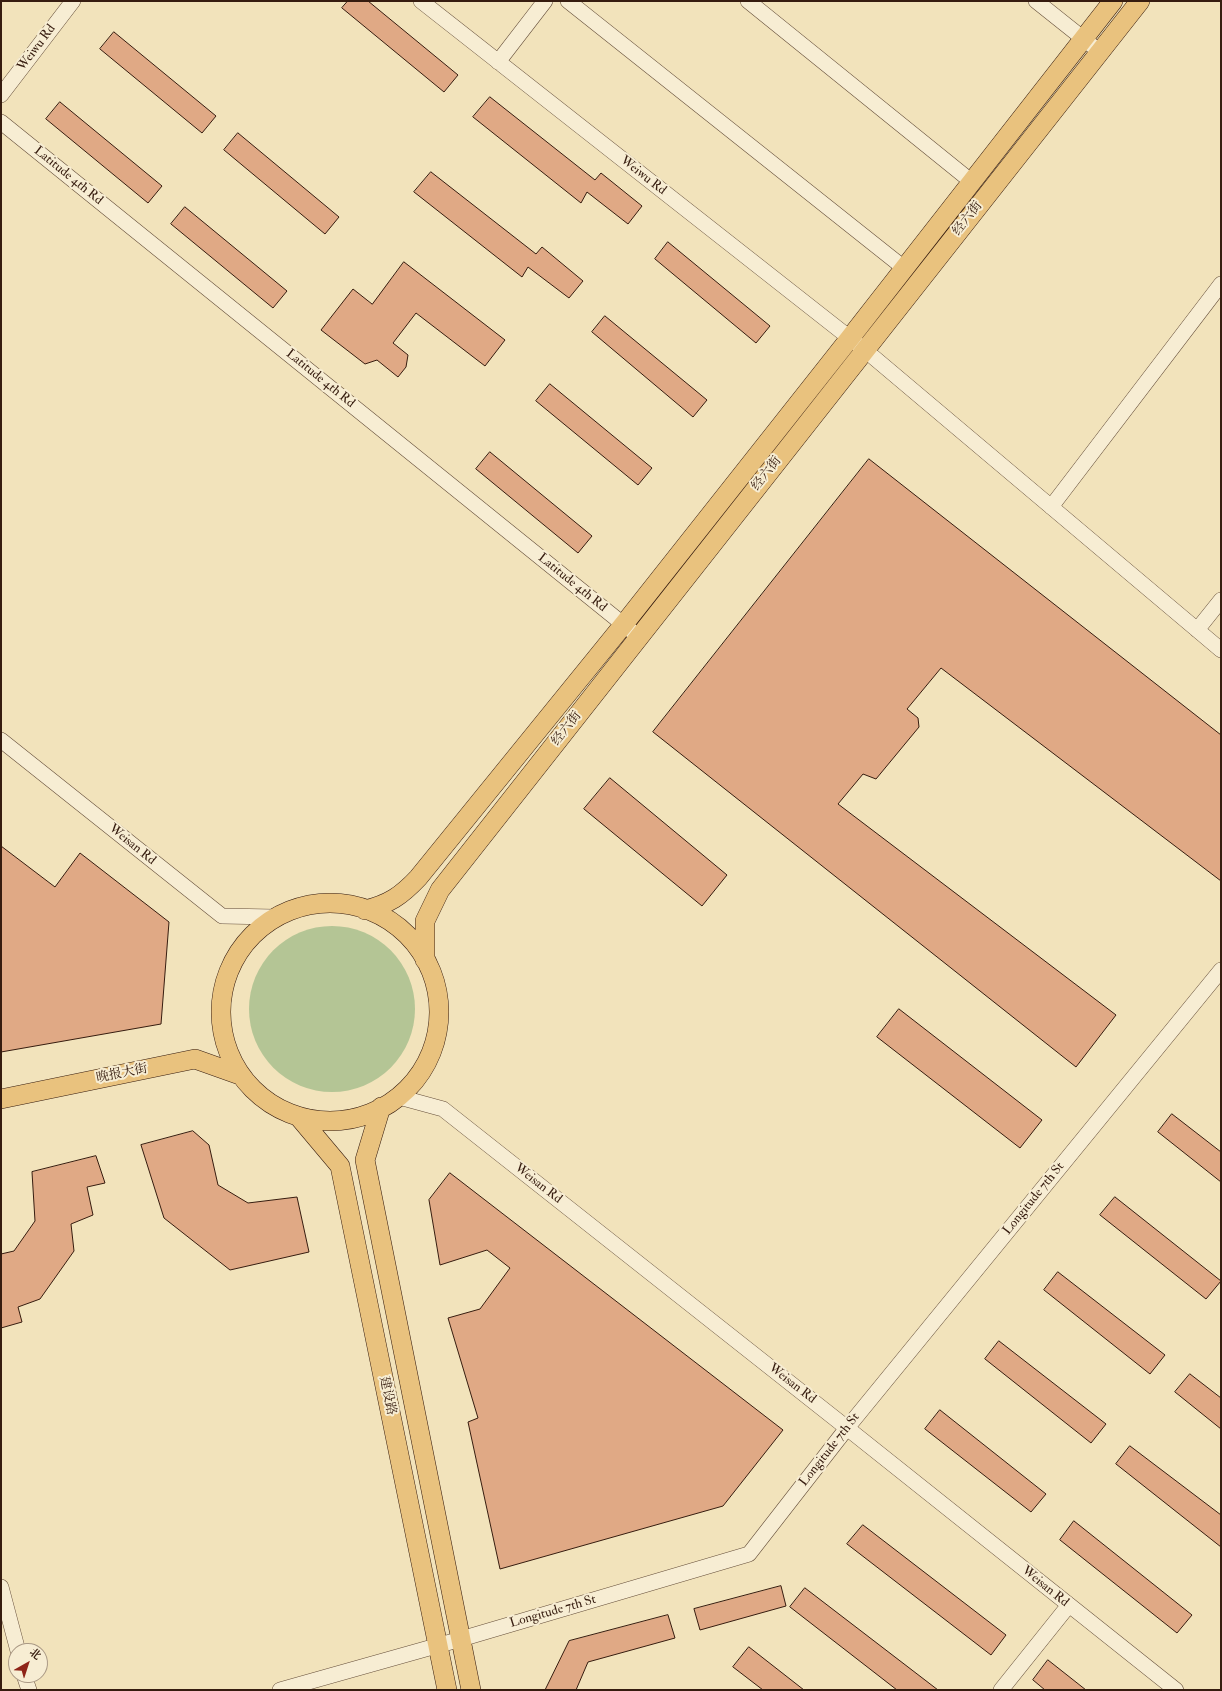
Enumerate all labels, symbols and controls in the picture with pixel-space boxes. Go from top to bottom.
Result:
street label: Weiwu Rd [15,22,59,74]
street label: Latitude 4th Rd [30,143,106,209]
street label: Weiwu Rd [617,153,669,199]
street label: 经六街 [950,199,986,239]
street label: Latitude 4th Rd [282,346,358,412]
street label: 经六街 [749,454,785,494]
street label: Latitude 4th Rd [534,550,610,616]
street label: 经六街 [549,709,585,749]
street label: Weisan Rd [105,821,159,869]
street label: 晚报大街 [95,1061,149,1087]
street label: Longitude 7th St [1000,1160,1068,1238]
street label: Weisan Rd [511,1161,565,1207]
street label: Weisan Rd [765,1361,819,1407]
street label: 建设路 [375,1375,399,1417]
street label: Longitude 7th St [796,1410,864,1490]
street label: Weisan Rd [1018,1563,1072,1611]
street label: Longitude 7th St [508,1592,598,1632]
north arrow [8,1643,48,1683]
text: 北 [27,1646,44,1663]

